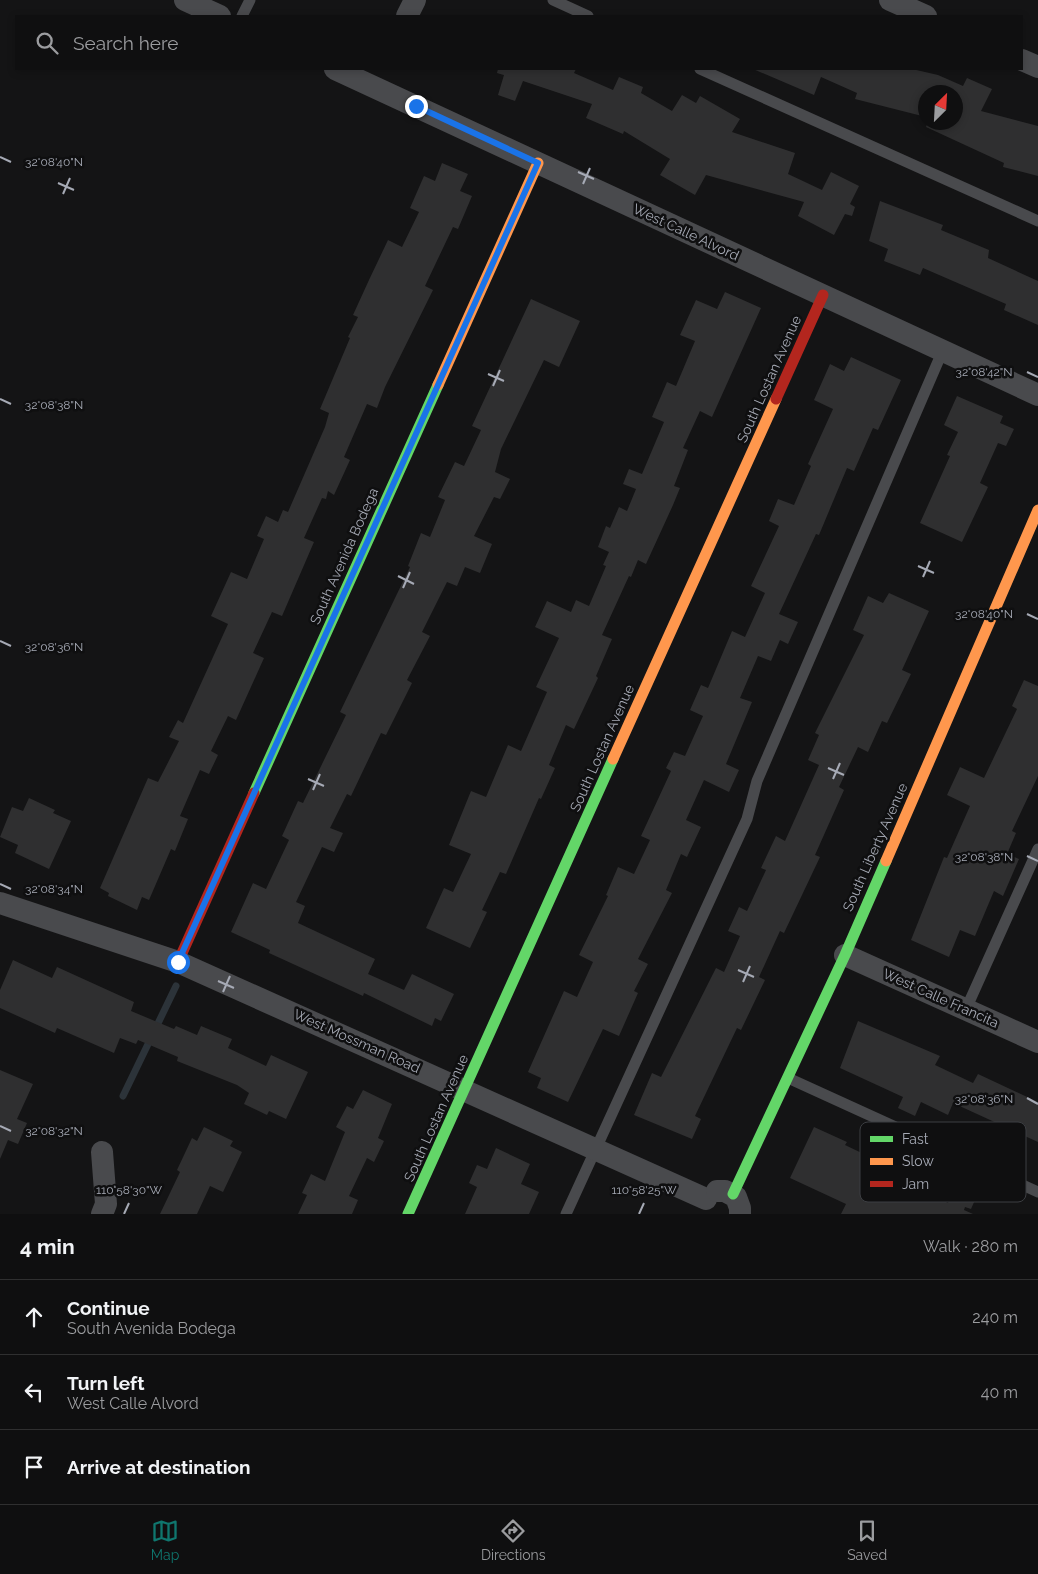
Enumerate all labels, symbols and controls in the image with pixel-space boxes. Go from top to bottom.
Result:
search box [15,15,1023,70]
icon: search [33,29,61,57]
text: Search here [73,32,179,54]
north arrow [918,85,963,130]
route end [405,95,428,118]
text: 32°08'40"N [25,155,83,169]
street label: West Calle Alvord [630,200,742,264]
street label: South Lostan Avenue [734,313,804,445]
text: 32°08'42"N [956,365,1012,379]
text: 32°08'38"N [25,398,83,412]
street label: South Avenida Bodega [307,485,381,627]
text: 32°08'40"N [955,607,1013,621]
text: 32°08'36"N [25,640,83,654]
street label: South Lostan Avenue [567,682,637,814]
street label: South Liberty Avenue [839,780,911,914]
text: 32°08'38"N [955,850,1013,864]
text: 32°08'34"N [25,882,83,896]
route start [167,951,190,974]
street label: West Calle Francita [881,965,1001,1031]
street label: West Mossman Road [291,1006,423,1076]
street label: South Lostan Avenue [401,1052,471,1184]
text: 32°08'36"N [955,1092,1013,1106]
legend [860,1122,1026,1202]
text: 32°08'32"N [25,1124,83,1138]
text: Fast [902,1131,929,1147]
text: Slow [902,1153,934,1169]
text: Jam [902,1176,929,1192]
text: 110°58'30"W [96,1183,162,1197]
text: 110°58'25"W [611,1183,677,1197]
text: 4 min [20,1234,75,1259]
text: Walk · 280 m [923,1237,1018,1256]
text: Continue [67,1297,150,1319]
icon: ahead [20,1303,48,1331]
text: 240 m [972,1308,1018,1327]
text: South Avenida Bodega [67,1319,236,1338]
text: Turn left [67,1372,144,1394]
icon: left [20,1378,48,1406]
text: 40 m [981,1383,1018,1402]
text: West Calle Alvord [67,1394,199,1413]
icon: arrive [20,1453,48,1481]
text: Arrive at destination [67,1456,251,1478]
tab: Map [151,1517,179,1563]
tab: Directions [481,1517,546,1563]
tab: Saved [847,1517,887,1563]

